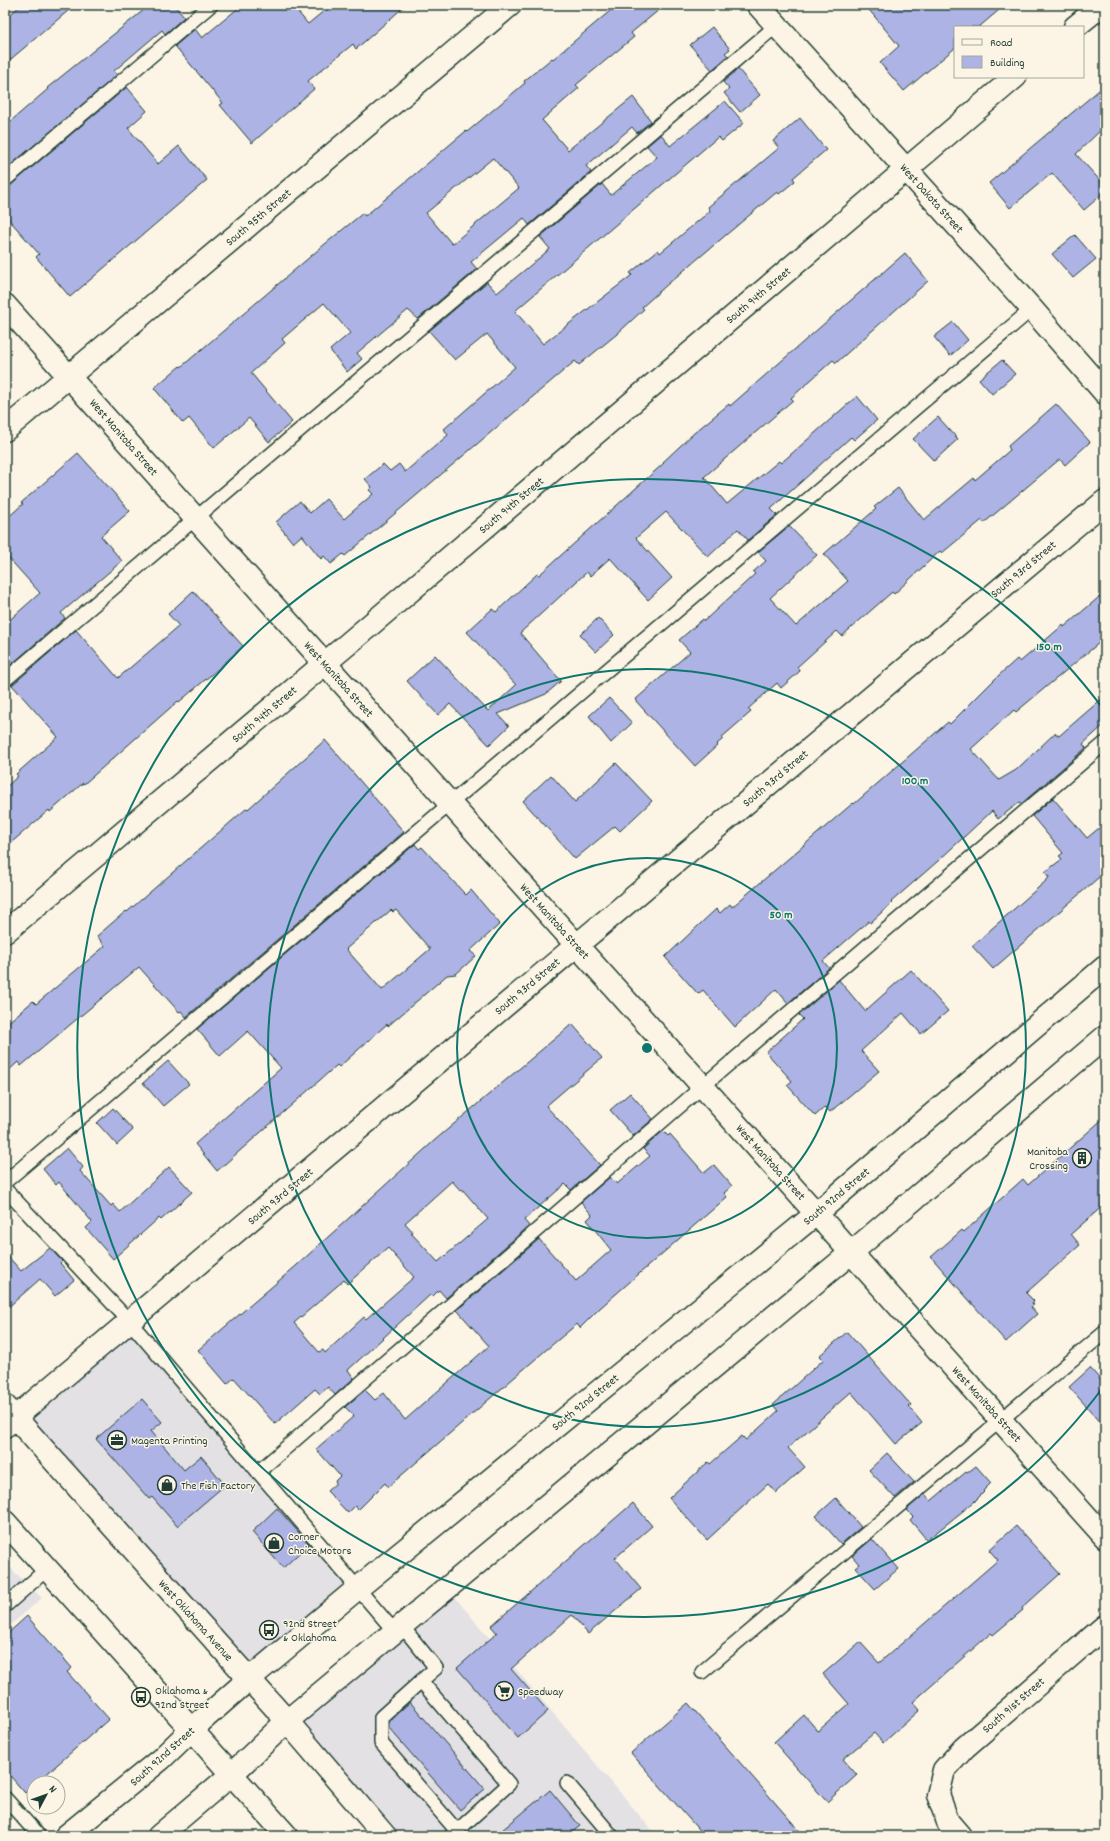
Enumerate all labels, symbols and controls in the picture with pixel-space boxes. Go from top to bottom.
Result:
legend [954,26,1084,78]
text: Road [990,35,1012,52]
text: Building [990,55,1025,72]
street label: West Dakota Street [895,160,967,238]
street label: South 95th Street [222,185,296,251]
street label: South 94th Street [723,263,796,329]
street label: West Manitoba Street [85,396,162,481]
street label: South 94th Street [476,473,549,539]
street label: South 93rd Street [987,537,1061,603]
street label: West Manitoba Street [299,638,377,722]
text: 150 m [1036,639,1062,656]
street label: South 94th Street [229,682,302,748]
street label: South 93rd Street [739,746,813,812]
text: 100 m [902,773,928,790]
street label: West Manitoba Street [515,880,593,964]
text: 50 m [769,907,793,924]
street label: South 93rd Street [491,954,565,1020]
centre of rings [640,1041,654,1055]
street label: West Manitoba Street [731,1121,809,1205]
place label: Manitoba Crossing [1027,1144,1068,1175]
building icon: Manitoba Crossing [1071,1147,1093,1169]
street label: South 93rd Street [244,1164,318,1230]
street label: South 92nd Street [800,1164,874,1230]
street label: West Manitoba Street [947,1363,1025,1447]
street label: South 92nd Street [549,1370,624,1436]
office icon: Magenta Printing [106,1429,128,1451]
place label: Magenta Printing [131,1433,208,1450]
shop icon: The Fish Factory [156,1474,178,1496]
place label: The Fish Factory [181,1478,256,1495]
place label: Corner Choice Motors [288,1529,351,1560]
shop icon: Corner Choice Motors [263,1532,285,1554]
street label: West Oklahoma Avenue [153,1576,236,1666]
place label: 92nd Street & Oklahoma [283,1616,337,1647]
bus stop icon: 92nd Street & Oklahoma [258,1619,280,1641]
street label: South 91st Street [979,1674,1049,1738]
supermarket icon: Speedway [493,1680,515,1702]
place label: Oklahoma & 92nd Street [155,1683,209,1714]
place label: Speedway [518,1684,564,1701]
bus stop icon: Oklahoma & 92nd Street [130,1686,152,1708]
street label: South 92nd Street [127,1723,200,1791]
north arrow [26,1775,66,1815]
text: N [44,1782,60,1797]

